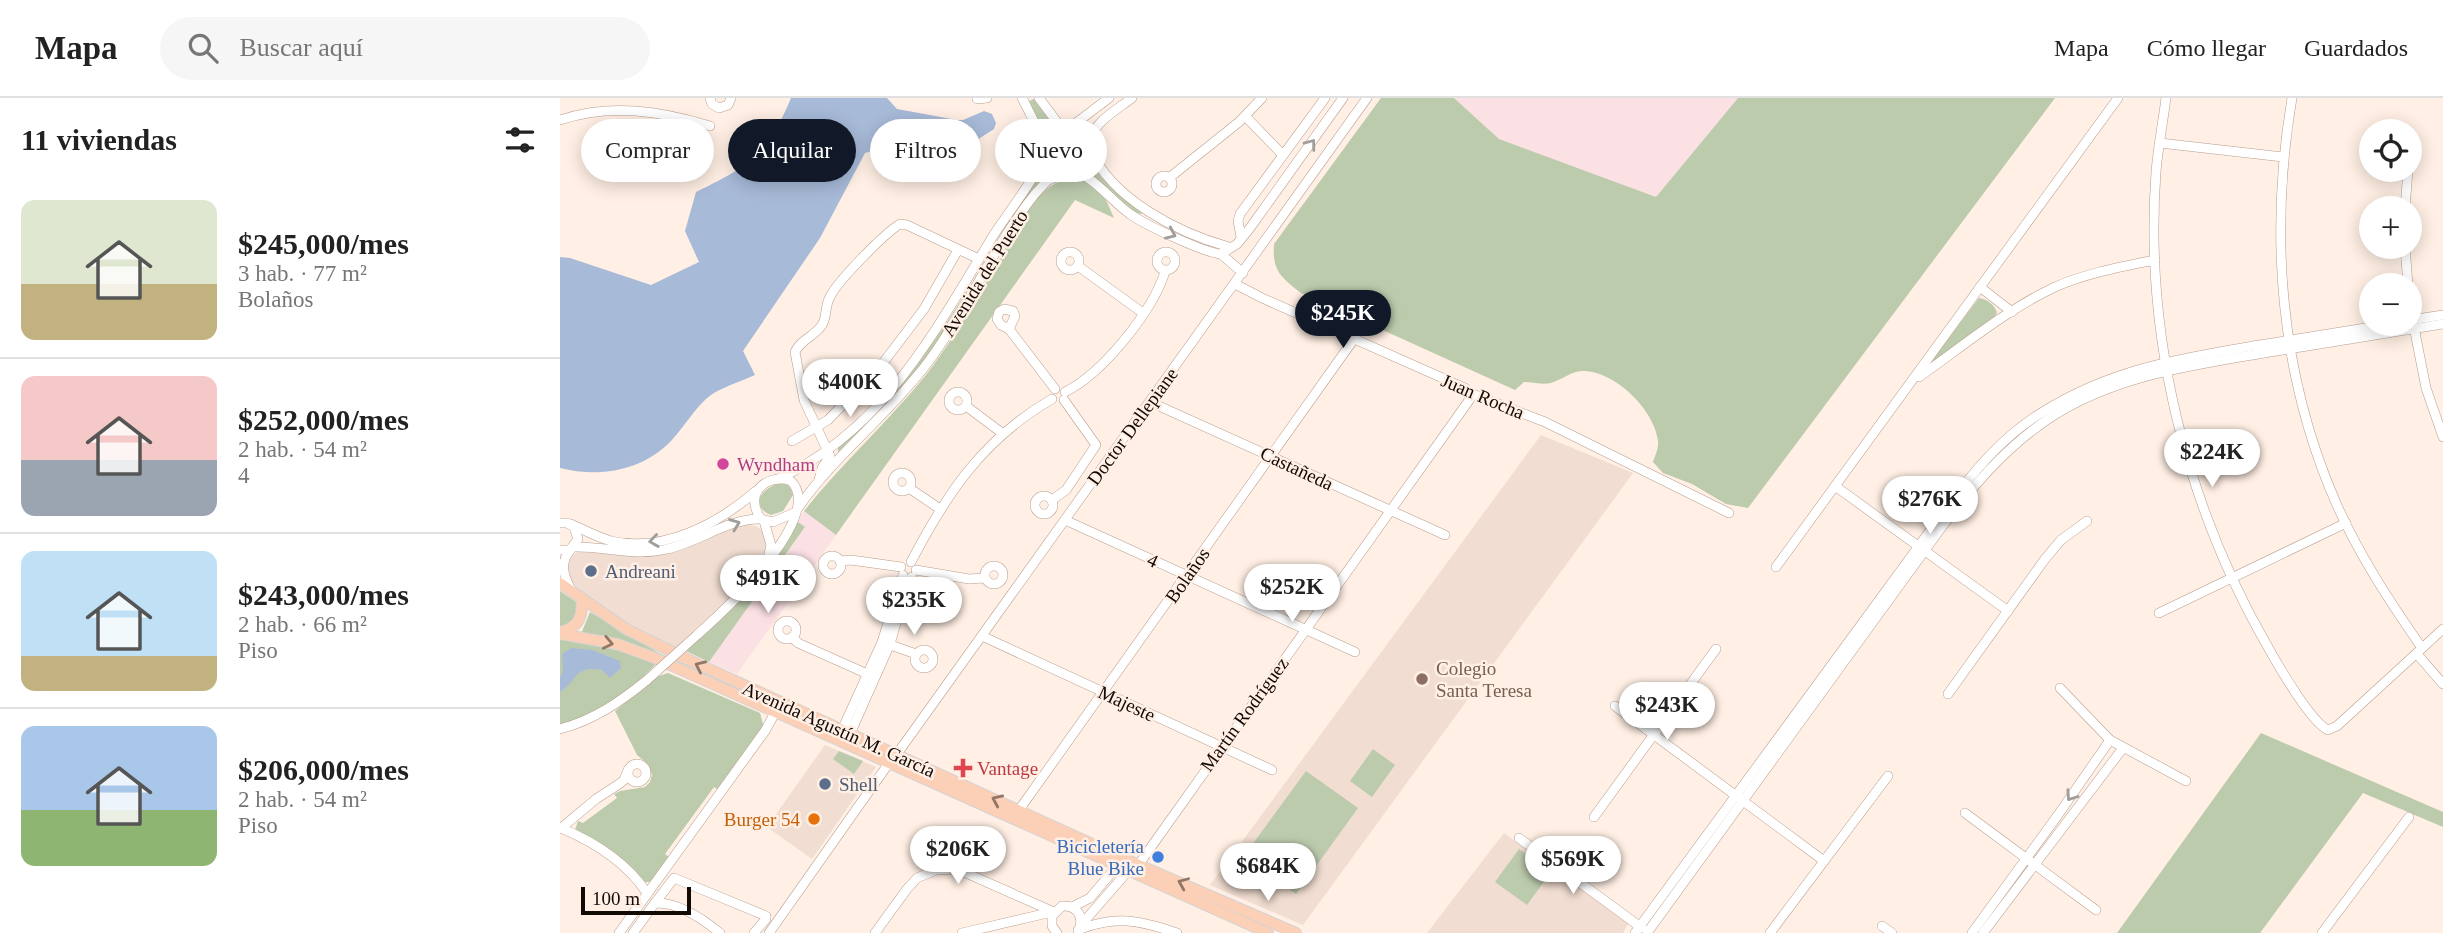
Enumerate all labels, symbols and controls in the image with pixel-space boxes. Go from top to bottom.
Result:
search box [160,17,650,80]
icon: search [184,29,222,67]
text: Mapa [35,30,118,66]
text: Buscar aquí [240,33,363,62]
text: Mapa [2054,35,2109,61]
text: Cómo llegar [2147,35,2266,61]
text: Guardados [2304,35,2408,61]
chip: Comprar [581,119,714,182]
chip: Alquilar [728,119,856,182]
chip: Filtros [870,119,981,182]
chip: Nuevo [995,119,1107,182]
map controls [2359,119,2422,336]
button: locate [2359,119,2422,182]
icon: filters [501,121,539,159]
text: 11 viviendas [21,123,177,156]
one-way arrow [1302,139,1315,151]
button: + [2359,196,2422,259]
street label: Avenida del Puerto [937,206,1032,340]
one-way arrow [1164,226,1177,240]
text: $245,000/mes [238,227,409,260]
icon: home [77,228,161,312]
text: 3 hab. · 77 m² [238,261,367,286]
button: − [2359,273,2422,336]
text: Bolaños [238,287,313,312]
pin: $245K [1294,290,1392,350]
text: $245K [1311,300,1375,325]
pin: $400K [801,360,899,419]
street label: Doctor Dellepiane [1083,364,1182,489]
text: $400K [818,369,882,394]
street label: Juan Rocha [1438,370,1528,424]
text: $252,000/mes [238,403,409,436]
icon: home [77,404,161,488]
pin: $224K [2163,430,2261,489]
text: 2 hab. · 54 m² [238,437,367,462]
text: $224K [2180,439,2244,464]
street label: Castañeda [1257,442,1337,495]
place label: Wyndham [737,454,815,475]
marker: Wyndham [715,456,731,472]
text: 4 [238,463,250,488]
pin: $276K [1881,476,1979,536]
text: $276K [1898,486,1962,511]
one-way arrow [728,518,740,532]
one-way arrow [648,533,660,548]
street label: Bolaños [1161,544,1214,607]
street label: 4 [1144,549,1162,572]
pin: $491K [719,556,817,615]
place label: Andreani [605,561,676,582]
marker: Andreani [583,563,599,579]
pin: $252K [1243,564,1341,624]
text: $491K [736,565,800,590]
text: $252K [1260,574,1324,599]
text: $243,000/mes [238,578,409,611]
pin: $235K [865,578,963,637]
icon: home [77,579,161,663]
text: $235K [882,587,946,612]
text: 2 hab. · 66 m² [238,612,367,637]
one-way arrow [602,634,614,649]
text: Piso [238,638,278,663]
street label: Martín Rodríguez [1196,653,1293,775]
place label: Colegio Santa Teresa [1436,658,1532,701]
one-way arrow [695,660,707,674]
marker: Colegio Santa Teresa [1414,671,1430,687]
street label: Avenida Agustín M. García [739,677,939,782]
street label: Majeste [1095,681,1158,726]
pin: $243K [1618,682,1716,742]
text: $243K [1635,692,1699,717]
text: $206,000/mes [238,753,409,786]
icon: home [77,754,161,838]
place label: Vantage [977,758,1038,779]
marker: Vantage [955,760,971,776]
place label: Shell [839,774,878,795]
marker: Shell [817,776,833,792]
text: 2 hab. · 54 m² [238,787,367,812]
one-way arrow [2067,788,2079,801]
one-way arrow [991,794,1004,808]
place label: Burger 54 [724,809,800,830]
marker: Burger 54 [806,811,822,827]
text: Piso [238,813,278,838]
pin: $206K [909,826,1007,886]
text: $206K [926,836,990,861]
place label: Bicicletería Blue Bike [1056,836,1145,879]
pin: $569K [1524,836,1622,896]
pin: $684K [1219,844,1317,903]
text: $569K [1541,846,1605,871]
marker: Bicicletería Blue Bike [1150,849,1166,865]
text: $684K [1236,853,1300,878]
one-way arrow [1178,877,1190,891]
scale bar [581,884,691,916]
text: 100 m [592,888,640,909]

